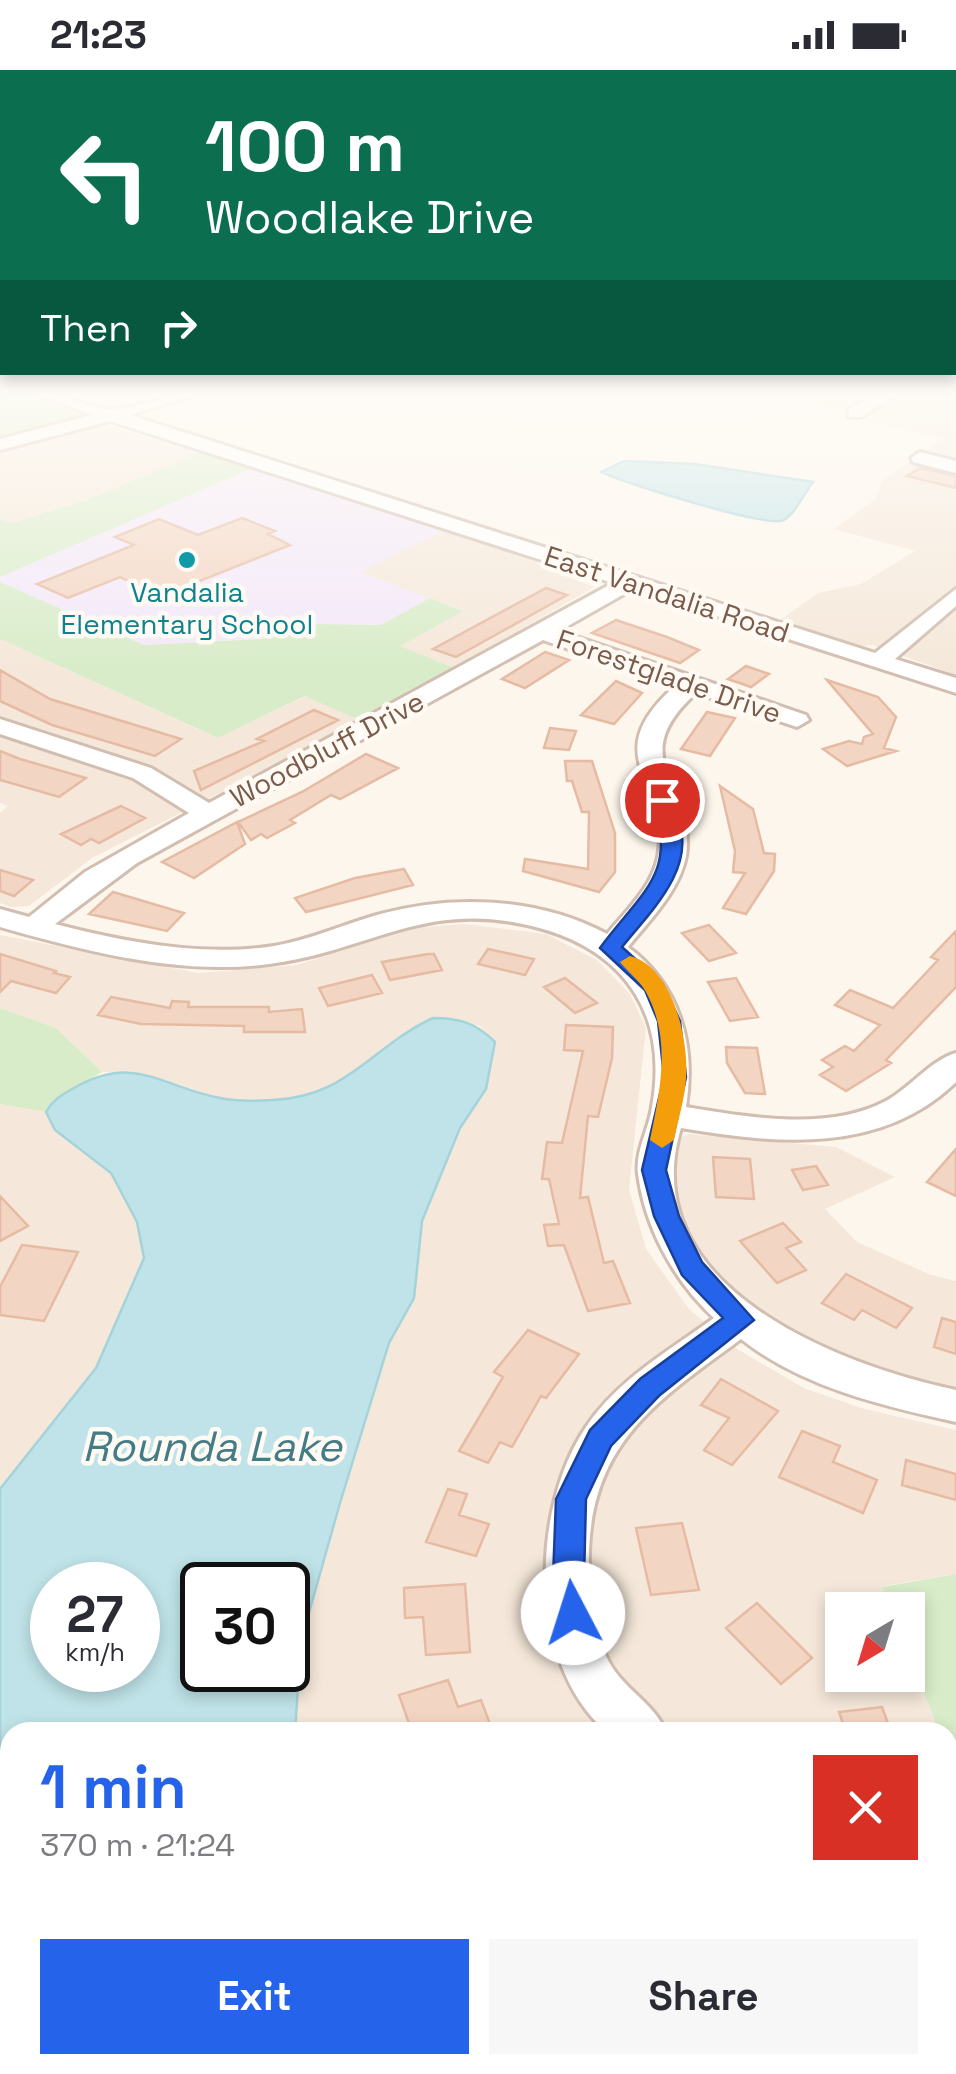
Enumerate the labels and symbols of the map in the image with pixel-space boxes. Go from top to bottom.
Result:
street label: East Vandalia Road [540,537,794,651]
marker: Vandalia Elementary School [176,549,198,571]
place label: Vandalia Elementary School [61,574,313,642]
street label: Forestglade Drive [552,621,786,731]
street label: Woodbluff Drive [224,683,430,815]
pin [620,758,705,843]
water label: Rounda Lake [82,1420,344,1473]
position arrow [521,1561,625,1665]
speed limit sign: 30 [180,1562,310,1692]
north arrow [825,1592,925,1692]

